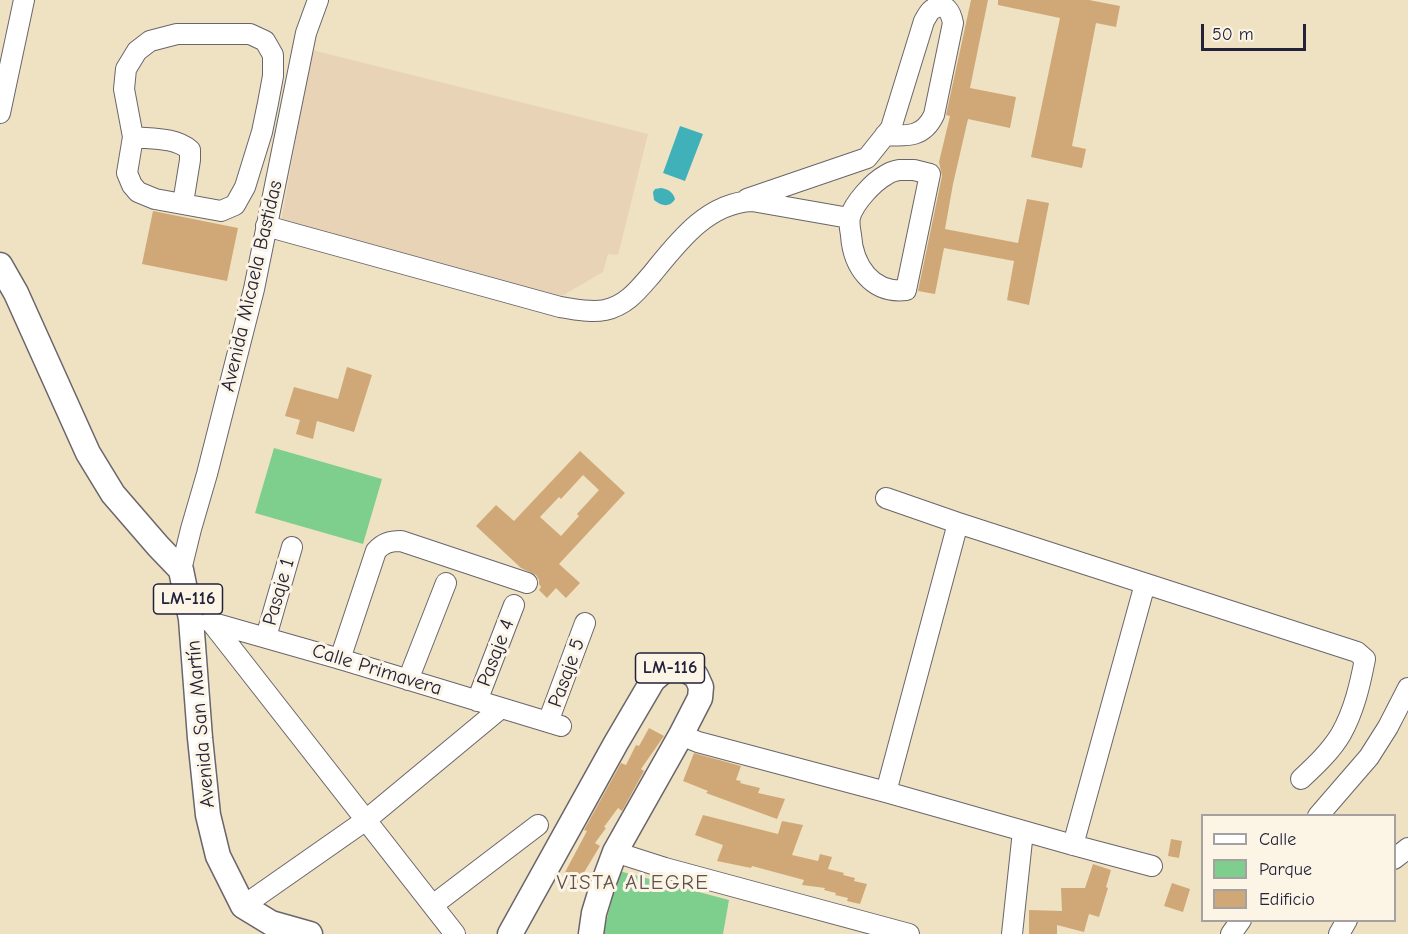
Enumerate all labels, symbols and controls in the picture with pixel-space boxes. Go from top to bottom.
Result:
scale bar [1204,12,1309,50]
text: 50 m [1212,24,1254,45]
street label: Avenida Micaela Bastidas [216,178,288,394]
street label: Pasaje 1 [258,556,300,628]
road number: LM-116 [154,584,222,614]
street label: Pasaje 4 [472,616,520,690]
street label: Pasaje 5 [543,635,591,711]
street label: Avenida San Martín [182,639,220,809]
street label: Calle Primavera [309,639,445,701]
road number: LM-116 [636,653,704,683]
legend [1201,814,1396,922]
text: Calle [1259,829,1296,850]
text: Parque [1259,859,1312,880]
district label: VISTA ALEGRE [557,870,709,896]
text: Edificio [1259,889,1315,910]

